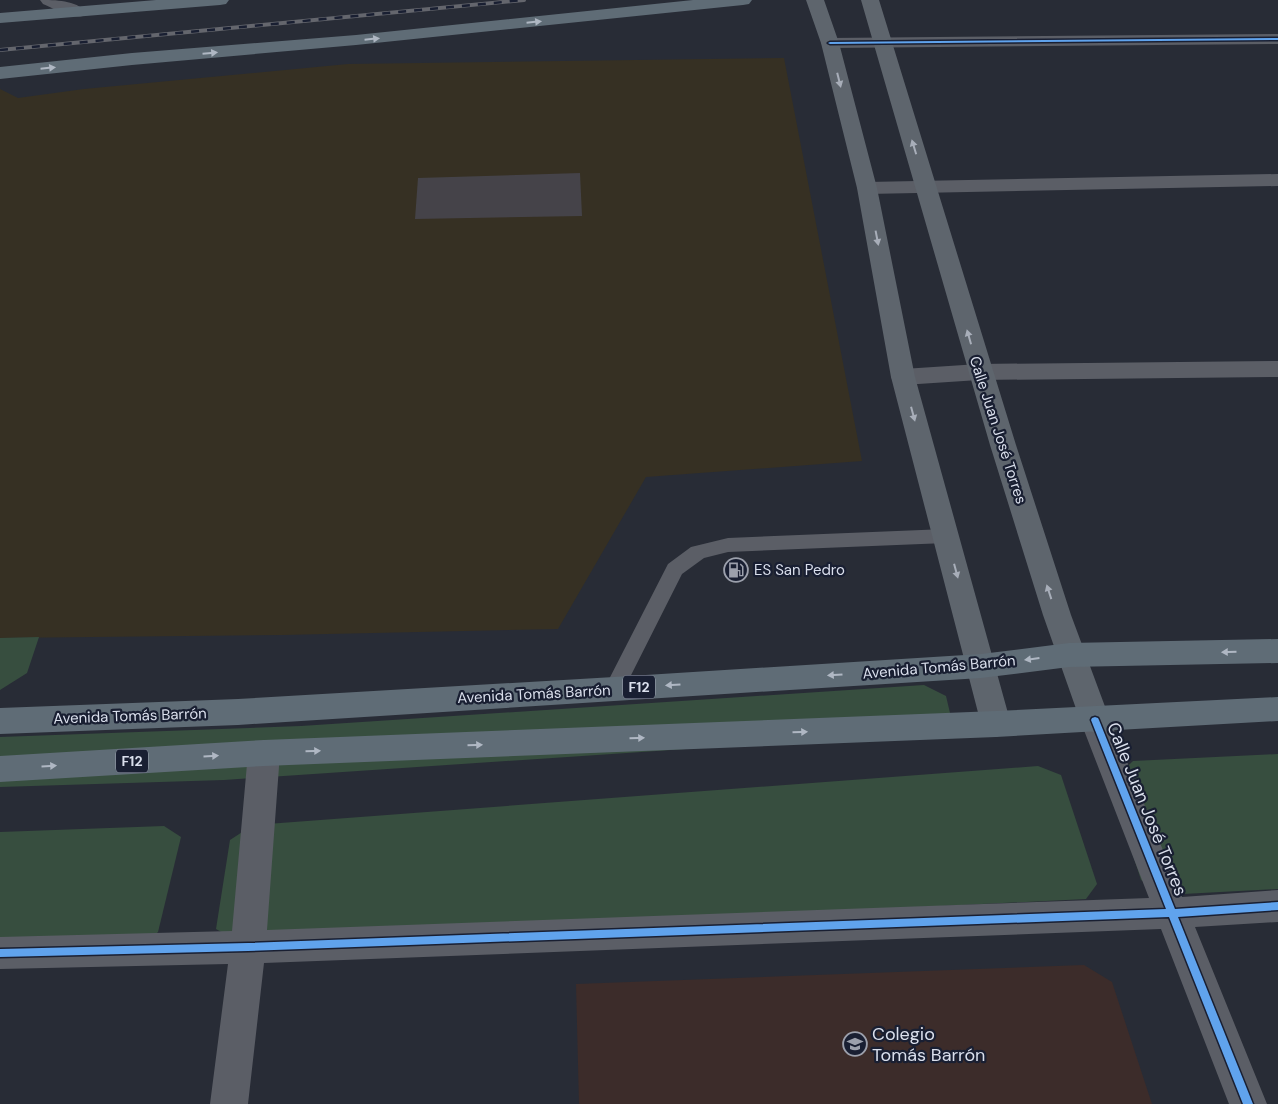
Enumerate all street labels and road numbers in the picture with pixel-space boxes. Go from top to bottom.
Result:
street label: Calle Juan José Torres [965,354,1031,506]
street label: Avenida Tomás Barrón [862,650,1016,684]
road number: F12 [623,676,655,699]
street label: Avenida Tomás Barrón [457,680,611,708]
street label: Avenida Tomás Barrón [53,703,207,729]
street label: Calle Juan José Torres [1101,719,1193,899]
road number: F12 [116,749,148,772]

